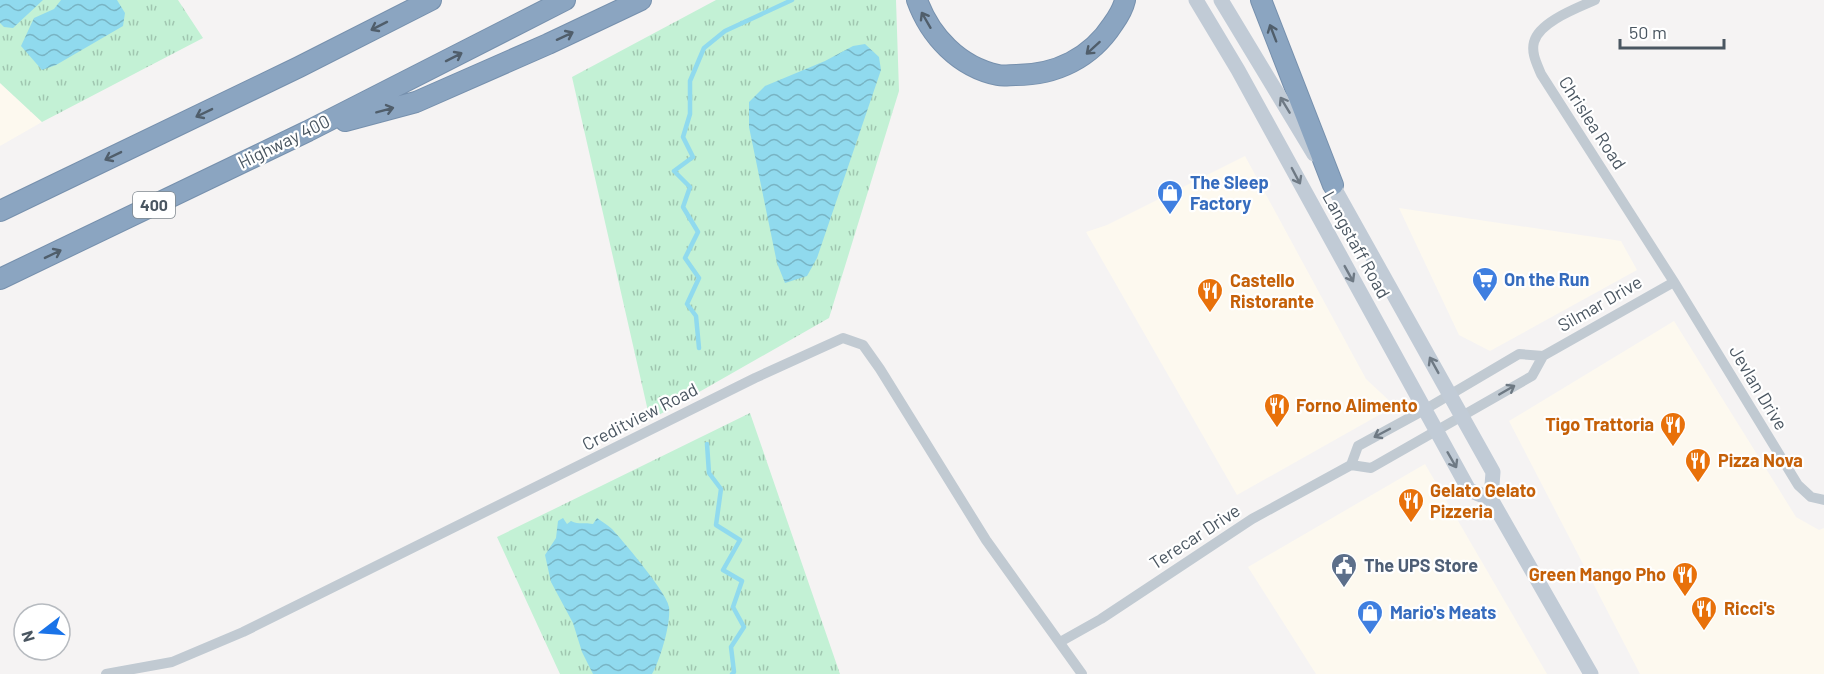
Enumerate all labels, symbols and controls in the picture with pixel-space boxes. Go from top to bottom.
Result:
one-way arrow [920,12,932,29]
scale bar [1620,12,1724,50]
one-way arrow [370,21,388,33]
text: 50 m [1629,21,1667,43]
one-way arrow [1267,24,1278,43]
one-way arrow [555,30,573,42]
one-way arrow [1086,41,1101,55]
one-way arrow [444,50,462,62]
street label: Chrislea Road [1555,72,1631,173]
one-way arrow [1278,97,1290,114]
one-way arrow [375,104,394,115]
one-way arrow [195,107,213,119]
street label: Highway 400 [234,109,333,173]
one-way arrow [104,151,122,163]
one-way arrow [1290,167,1302,184]
place label: The Sleep Factory [1190,171,1269,214]
shop icon: The Sleep Factory [1155,178,1185,216]
street label: Langstaff Road [1318,187,1395,302]
road number: 400 [133,192,175,218]
one-way arrow [43,248,61,259]
one-way arrow [1344,265,1356,282]
supermarket icon: On the Run [1470,265,1500,303]
place label: On the Run [1504,268,1589,290]
place label: Castello Ristorante [1230,269,1314,312]
street label: Silmar Drive [1553,270,1646,336]
restaurant icon: Castello Ristorante [1195,276,1225,314]
street label: Jevlan Drive [1725,341,1793,434]
one-way arrow [1428,357,1440,374]
street label: Creditview Road [578,378,701,455]
one-way arrow [1499,384,1516,396]
restaurant icon: Forno Alimento [1262,391,1292,429]
place label: Forno Alimento [1296,394,1418,416]
restaurant icon: Tigo Trattoria [1658,410,1688,448]
place label: Tigo Trattoria [1545,413,1654,435]
one-way arrow [1374,427,1391,439]
restaurant icon: Pizza Nova [1683,446,1713,484]
place label: Pizza Nova [1718,449,1803,471]
one-way arrow [1447,451,1459,468]
place label: Gelato Gelato Pizzeria [1430,479,1536,522]
restaurant icon: Gelato Gelato Pizzeria [1396,486,1426,524]
street label: Terecar Drive [1145,499,1244,574]
public building icon: The UPS Store [1329,551,1359,589]
place label: The UPS Store [1364,554,1478,576]
restaurant icon: Green Mango Pho [1670,560,1700,598]
place label: Green Mango Pho [1529,563,1666,585]
restaurant icon: Ricci's [1689,594,1719,632]
place label: Ricci's [1724,597,1775,619]
shop icon: Mario's Meats [1355,598,1385,636]
place label: Mario's Meats [1390,601,1496,623]
north arrow [12,602,72,662]
text: N [17,629,38,644]

